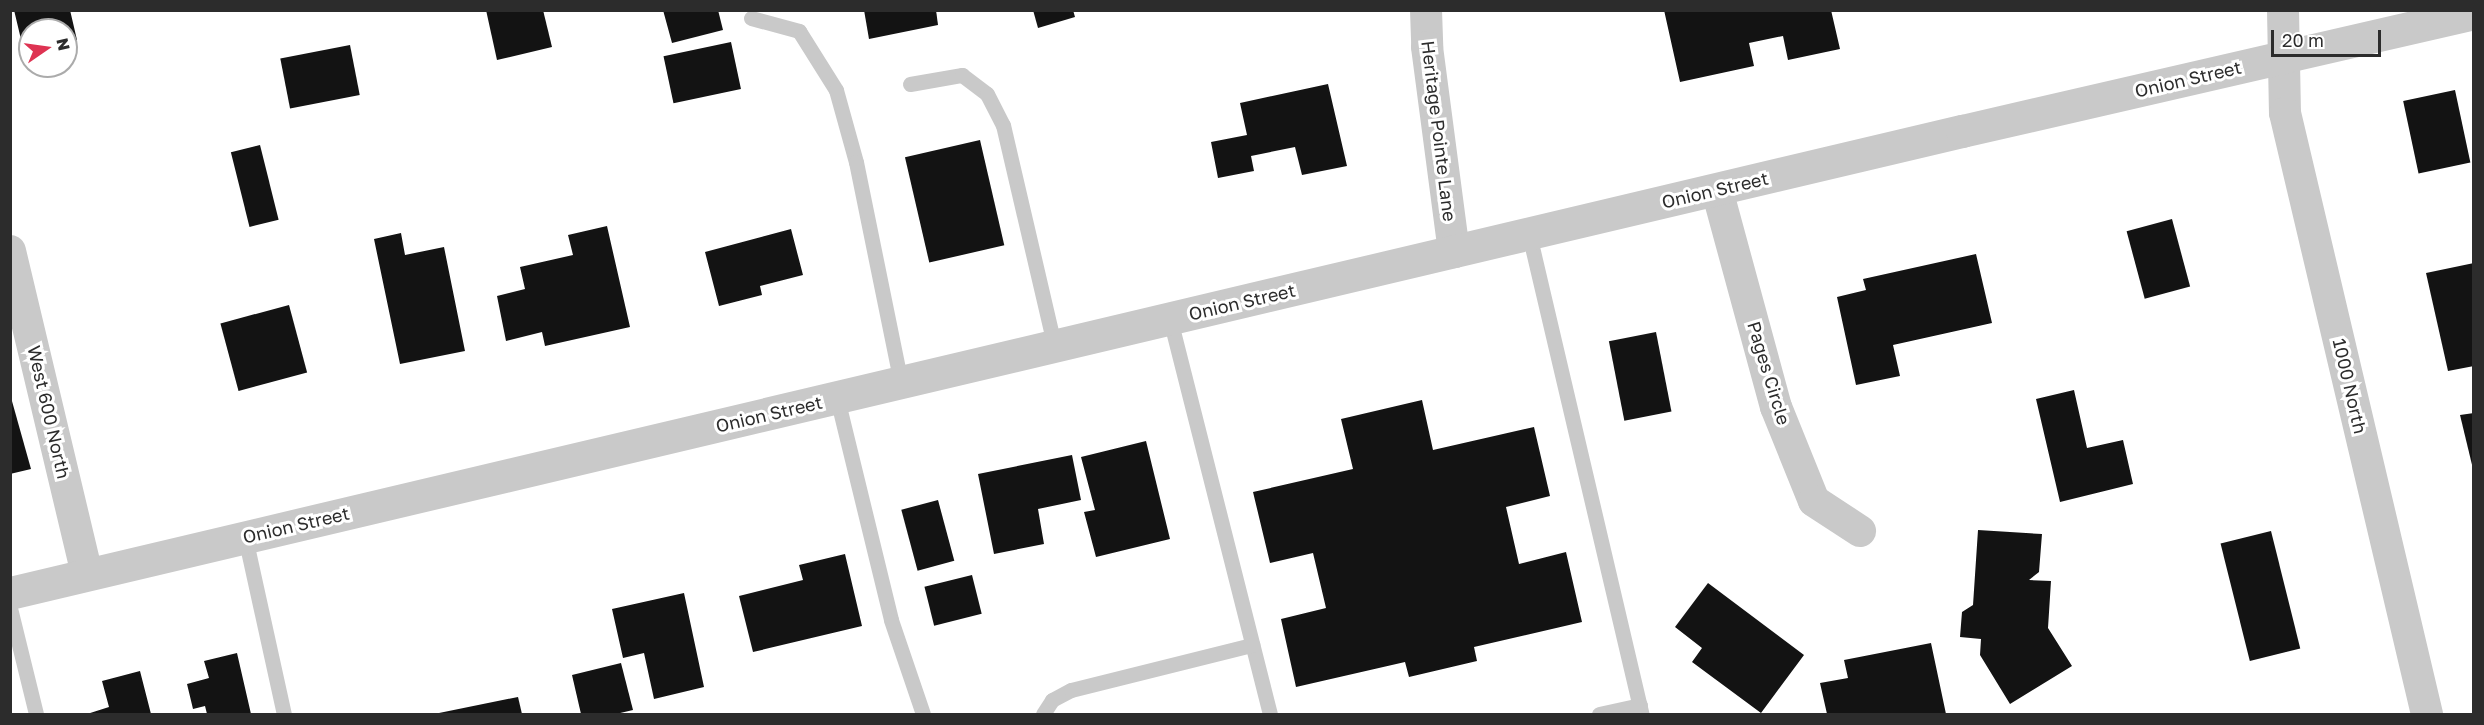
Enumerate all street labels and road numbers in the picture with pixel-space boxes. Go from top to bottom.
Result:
street label: Heritage Pointe Lane [1417,39,1461,223]
street label: Onion Street [2133,56,2243,102]
street label: Onion Street [1660,167,1770,213]
street label: Onion Street [1187,279,1297,325]
street label: Pages Circle [1743,319,1795,427]
street label: 1000 North [2329,336,2371,436]
street label: West 600 North [23,343,75,481]
street label: Onion Street [714,391,824,437]
street label: Onion Street [241,502,351,548]

